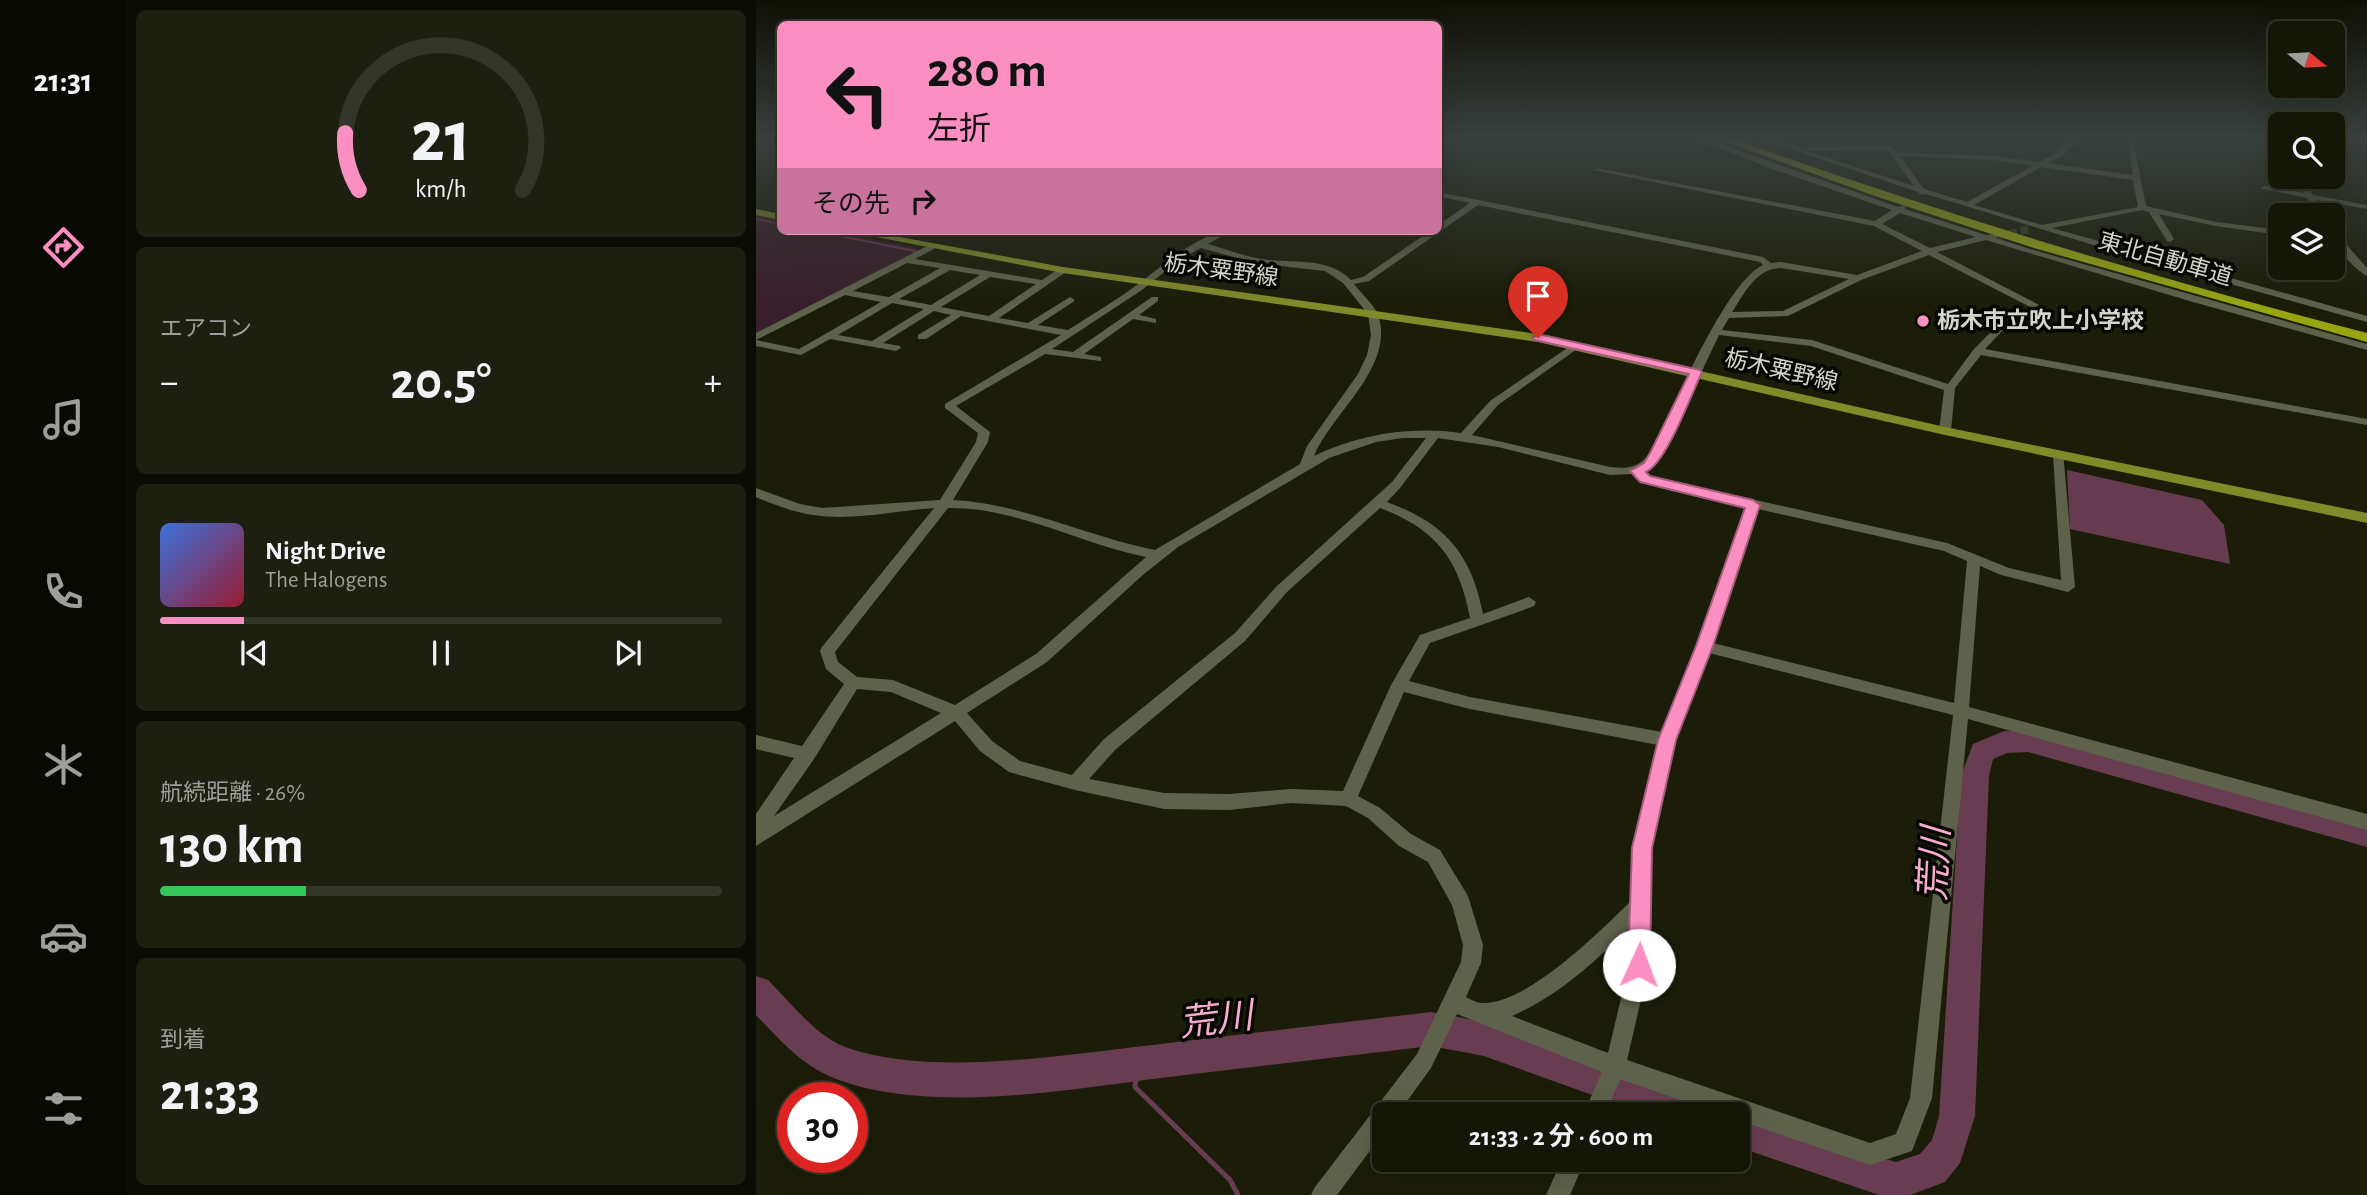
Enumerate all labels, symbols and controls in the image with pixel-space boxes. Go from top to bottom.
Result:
north arrow [2268,21,2345,98]
map controls [2268,21,2345,280]
text: 280 m [927,47,1047,96]
icon: left [812,49,903,140]
text: 21:31 [33,65,93,97]
text: 21 [411,102,471,175]
button: search [2268,112,2345,189]
text: 左折 [927,113,991,145]
text: km/h [415,176,467,201]
icon: right [904,182,942,220]
text: その先 [812,191,890,217]
button: layers [2268,203,2345,280]
icon: directions [39,223,88,272]
street label: 東北自動車道 [2096,228,2235,290]
street label: 栃木粟野線 [1162,250,1280,290]
pin [1508,266,1568,338]
icon: arrive [1519,277,1557,315]
place label: 栃木市立吹上小学校 [1937,308,2144,333]
marker: 栃木市立吹上小学校 [1915,313,1931,329]
text: エアコン [160,318,252,341]
street label: 栃木粟野線 [1722,345,1840,395]
text: 20.5° [390,356,492,408]
text: − [160,364,178,402]
text: + [704,364,722,402]
icon: music [39,395,88,444]
text: Night Drive [265,538,386,564]
icon: phone [39,567,88,616]
text: The Halogens [265,569,387,592]
icon: previous [235,634,273,672]
icon: pause [422,634,460,672]
icon: next [609,634,647,672]
icon: climate [39,740,88,789]
text: 航続距離 · 26% [160,782,305,805]
text: 130 km [160,820,304,872]
water label: 荒川 [1913,822,1956,902]
icon: car [39,912,88,961]
position arrow [1602,928,1676,1002]
water label: 荒川 [1177,995,1259,1043]
text: 到着 [160,1029,206,1052]
text: 21:33 [160,1067,260,1119]
speed limit sign: 30 [777,1082,868,1173]
icon: filters [39,1084,88,1133]
text: 21:33 · 2 分 · 600 m [1469,1124,1653,1150]

